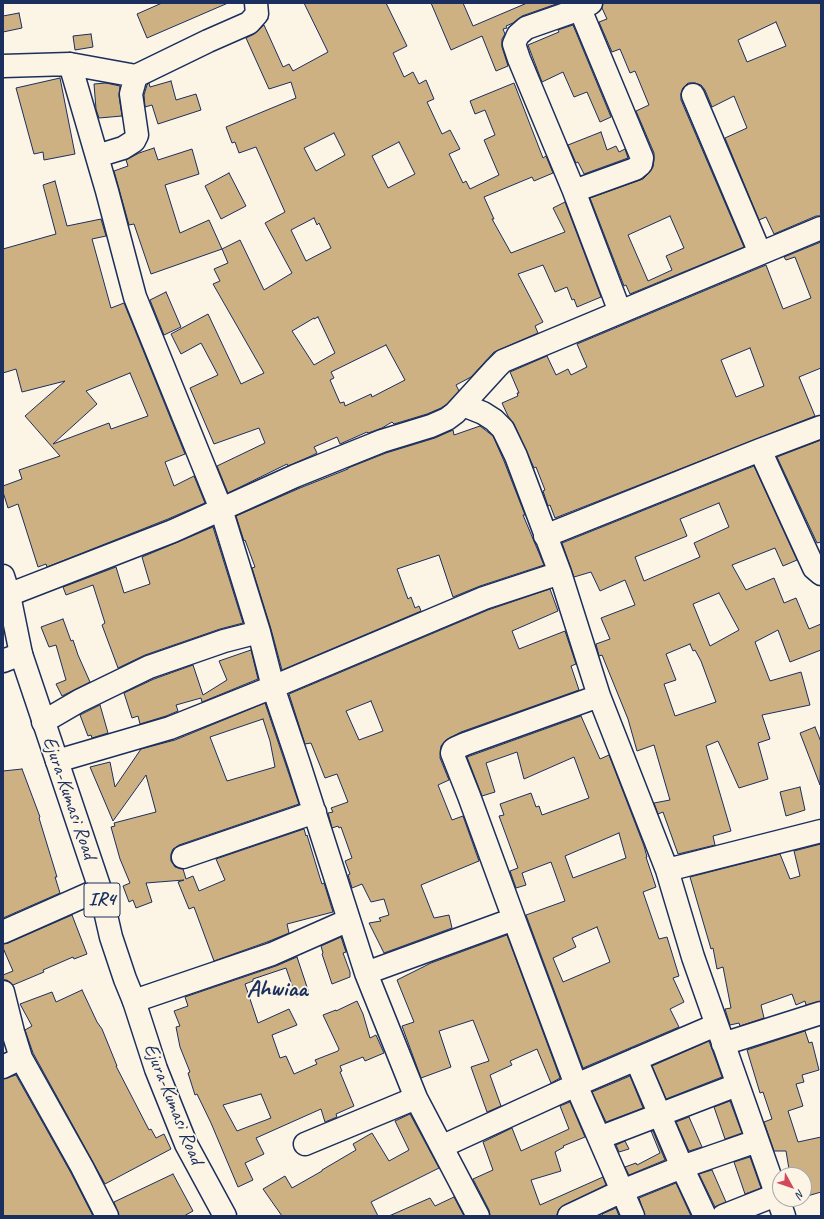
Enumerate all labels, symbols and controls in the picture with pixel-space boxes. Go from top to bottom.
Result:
street label: Ejura-Kumasi Road [37,734,101,862]
road number: IR4 [84,883,120,917]
district label: Ahwiaa [247,976,307,1004]
street label: Ejura-Kumasi Road [138,1040,208,1168]
north arrow [772,1167,812,1207]
text: N [793,1187,808,1201]

